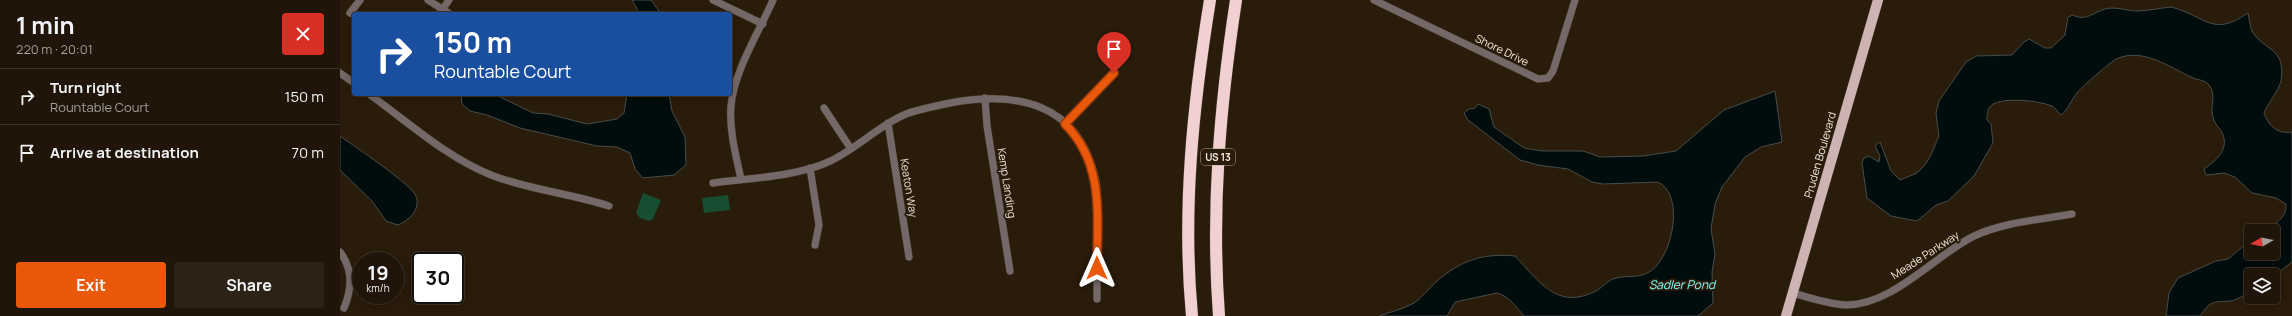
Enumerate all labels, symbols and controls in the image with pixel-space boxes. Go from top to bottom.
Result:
text: 1 min [16,8,75,41]
button: close [282,13,324,55]
text: 150 m [434,23,512,61]
icon: right [368,28,420,80]
street label: Shore Drive [1473,30,1532,69]
pin [1097,32,1131,73]
icon: arrive [1103,38,1125,60]
text: 220 m · 20:01 [16,40,93,58]
text: Rountable Court [434,59,572,83]
text: Turn right [50,77,121,98]
icon: right [16,86,38,108]
text: 150 m [285,86,324,107]
text: Rountable Court [50,98,149,116]
street label: Pruden Boulevard [1800,110,1839,200]
icon: arrive [16,142,38,164]
text: Arrive at destination [50,142,199,163]
text: 70 m [292,142,324,163]
street label: Kemp Landing [995,147,1020,219]
road number: US 13 [1201,149,1235,165]
street label: Keaton Way [897,157,922,219]
north arrow [2244,224,2280,260]
map controls [2244,224,2280,304]
street label: Meade Parkway [1888,227,1962,282]
position arrow [1076,247,1118,289]
speed limit sign: 30 [412,252,464,304]
text: 19 [367,259,389,286]
button: Exit [16,262,166,308]
button: Share [174,262,324,308]
button: layers [2244,268,2280,304]
water label: Sadler Pond [1649,276,1717,293]
text: km/h [366,281,390,295]

